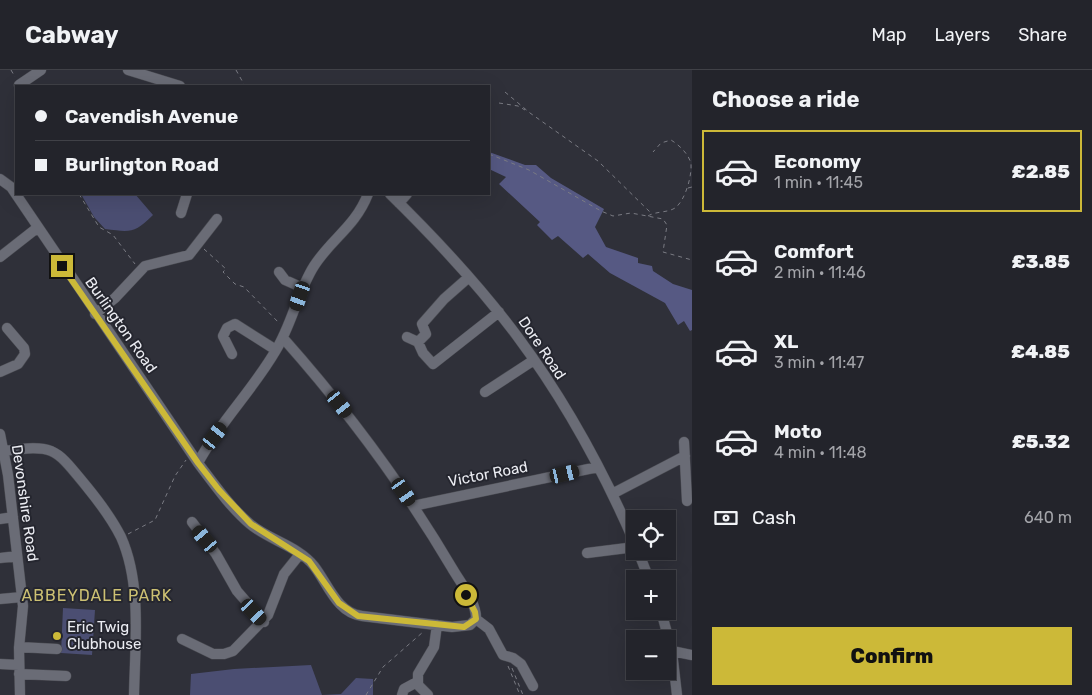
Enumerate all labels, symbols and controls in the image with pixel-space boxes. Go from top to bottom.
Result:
text: Cabway [25,21,119,49]
text: Map [872,24,907,46]
text: Layers [935,24,990,46]
text: Share [1018,24,1067,46]
text: Choose a ride [712,86,859,113]
text: Cavendish Avenue [65,105,238,128]
icon: car [714,149,759,194]
text: Economy [774,150,861,173]
text: Burlington Road [65,153,219,176]
text: £2.85 [1012,160,1070,183]
text: 1 min · 11:45 [774,173,863,192]
icon: car [714,239,759,284]
text: Comfort [774,240,854,263]
text: £3.85 [1011,250,1070,273]
route end [51,255,73,277]
text: 2 min · 11:46 [774,263,866,282]
street label: Burlington Road [81,274,161,376]
car [288,279,311,313]
street label: Dore Road [514,313,570,383]
icon: car [714,329,759,374]
text: XL [774,330,798,353]
text: £4.85 [1011,340,1070,363]
text: 3 min · 11:47 [774,353,864,372]
car [324,388,355,420]
icon: car [714,419,759,464]
car [199,420,230,452]
text: Moto [774,420,822,443]
text: £5.32 [1012,430,1070,453]
street label: Devonshire Road [8,443,42,563]
text: 4 min · 11:48 [774,443,867,462]
street label: Victor Road [447,457,529,491]
car [548,463,581,485]
car [389,475,418,509]
icon: cash [712,504,740,532]
text: Cash [752,506,796,529]
text: 640 m [1024,508,1072,527]
map controls [626,510,676,680]
button: locate [626,510,676,560]
car [189,523,220,555]
button: + [626,570,676,620]
route start [455,584,477,606]
district label: ABBEYDALE PARK [22,586,172,605]
car [238,596,269,628]
place label: Eric Twig Clubhouse [67,618,141,653]
button: Confirm [712,627,1072,685]
marker: Eric Twig Clubhouse [51,630,63,642]
button: − [626,630,676,680]

